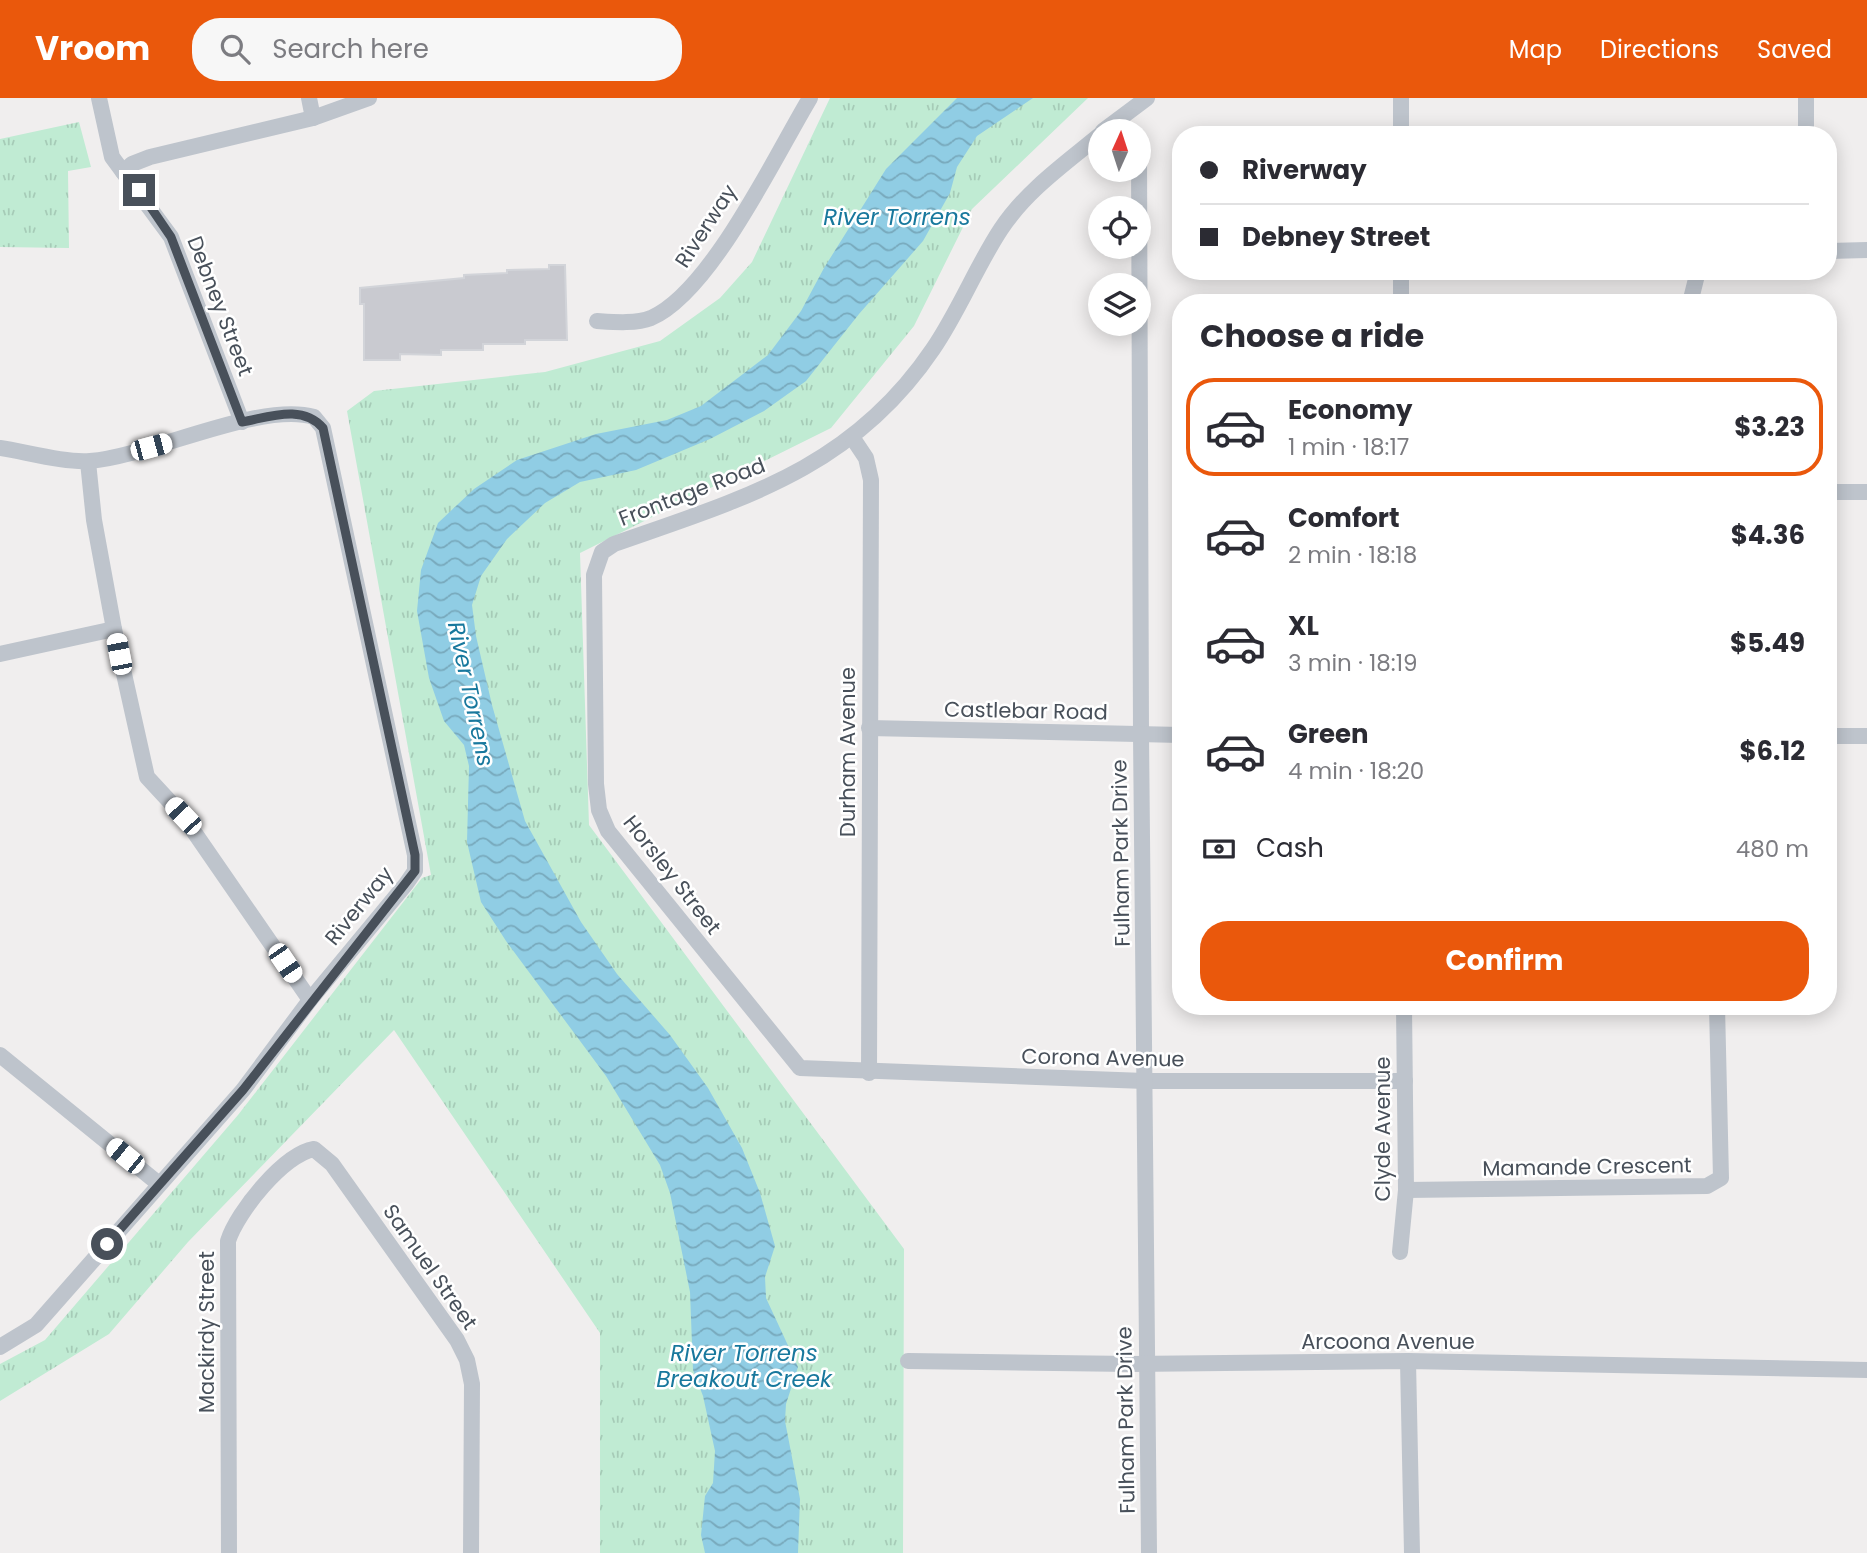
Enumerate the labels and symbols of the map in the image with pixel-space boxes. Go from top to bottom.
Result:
north arrow [1088,119,1152,182]
route end [123,174,155,206]
street label: Riverway [668,178,743,273]
water label: River Torrens [823,201,971,233]
street label: Debney Street [181,232,260,380]
car [128,431,175,463]
street label: Frontage Road [614,450,769,533]
water label: River Torrens [440,619,502,769]
car [105,631,134,677]
street label: Durham Avenue [833,667,862,837]
street label: Castlebar Road [944,695,1108,726]
street label: Fulham Park Drive [1104,759,1137,947]
car [161,793,206,839]
street label: Horsley Street [617,809,728,940]
street label: Riverway [318,860,400,951]
car [265,940,306,986]
street label: Corona Avenue [1021,1042,1185,1073]
street label: Clyde Avenue [1368,1057,1397,1201]
car [103,1135,148,1177]
street label: Mamande Crescent [1482,1150,1692,1183]
street label: Samuel Street [376,1198,484,1335]
route start [91,1228,123,1260]
street label: Mackirdy Street [192,1251,221,1413]
street label: Fulham Park Drive [1109,1326,1142,1514]
street label: Arcoona Avenue [1301,1327,1475,1356]
water label: River Torrens Breakout Creek [656,1337,833,1395]

